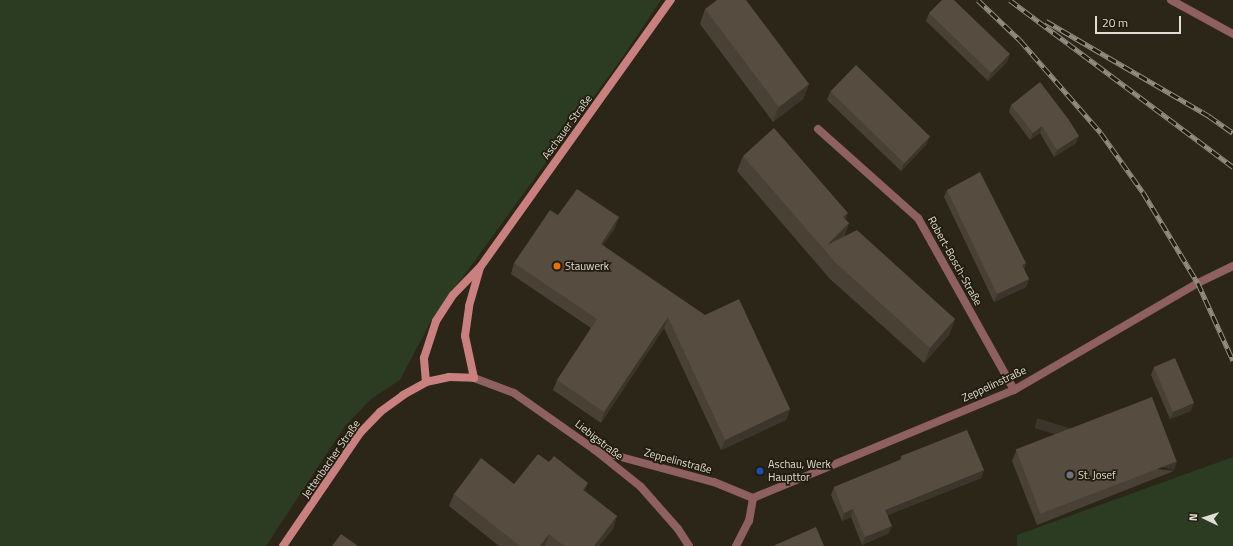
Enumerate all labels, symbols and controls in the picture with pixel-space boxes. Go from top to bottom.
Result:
scale bar [1097,8,1183,34]
text: 20 m [1102,13,1128,32]
street label: Aschauer Straße [539,92,595,162]
street label: Robert-Bosch-Straße [925,214,985,308]
place label: Stauwerk [565,259,609,273]
marker: Stauwerk [552,261,562,271]
street label: Zeppelinstraße [960,363,1028,405]
street label: Jettenbacher Straße [299,417,363,501]
street label: Liebigstraße [572,417,626,463]
street label: Zeppelinstraße [643,446,713,476]
place label: Aschau, Werk Haupttor [768,458,831,484]
marker: Aschau, Werk Haupttor [755,466,765,476]
place label: St. Josef [1078,468,1116,482]
marker: St. Josef [1065,470,1075,480]
north arrow [1185,498,1225,538]
text: N [1185,513,1201,522]

